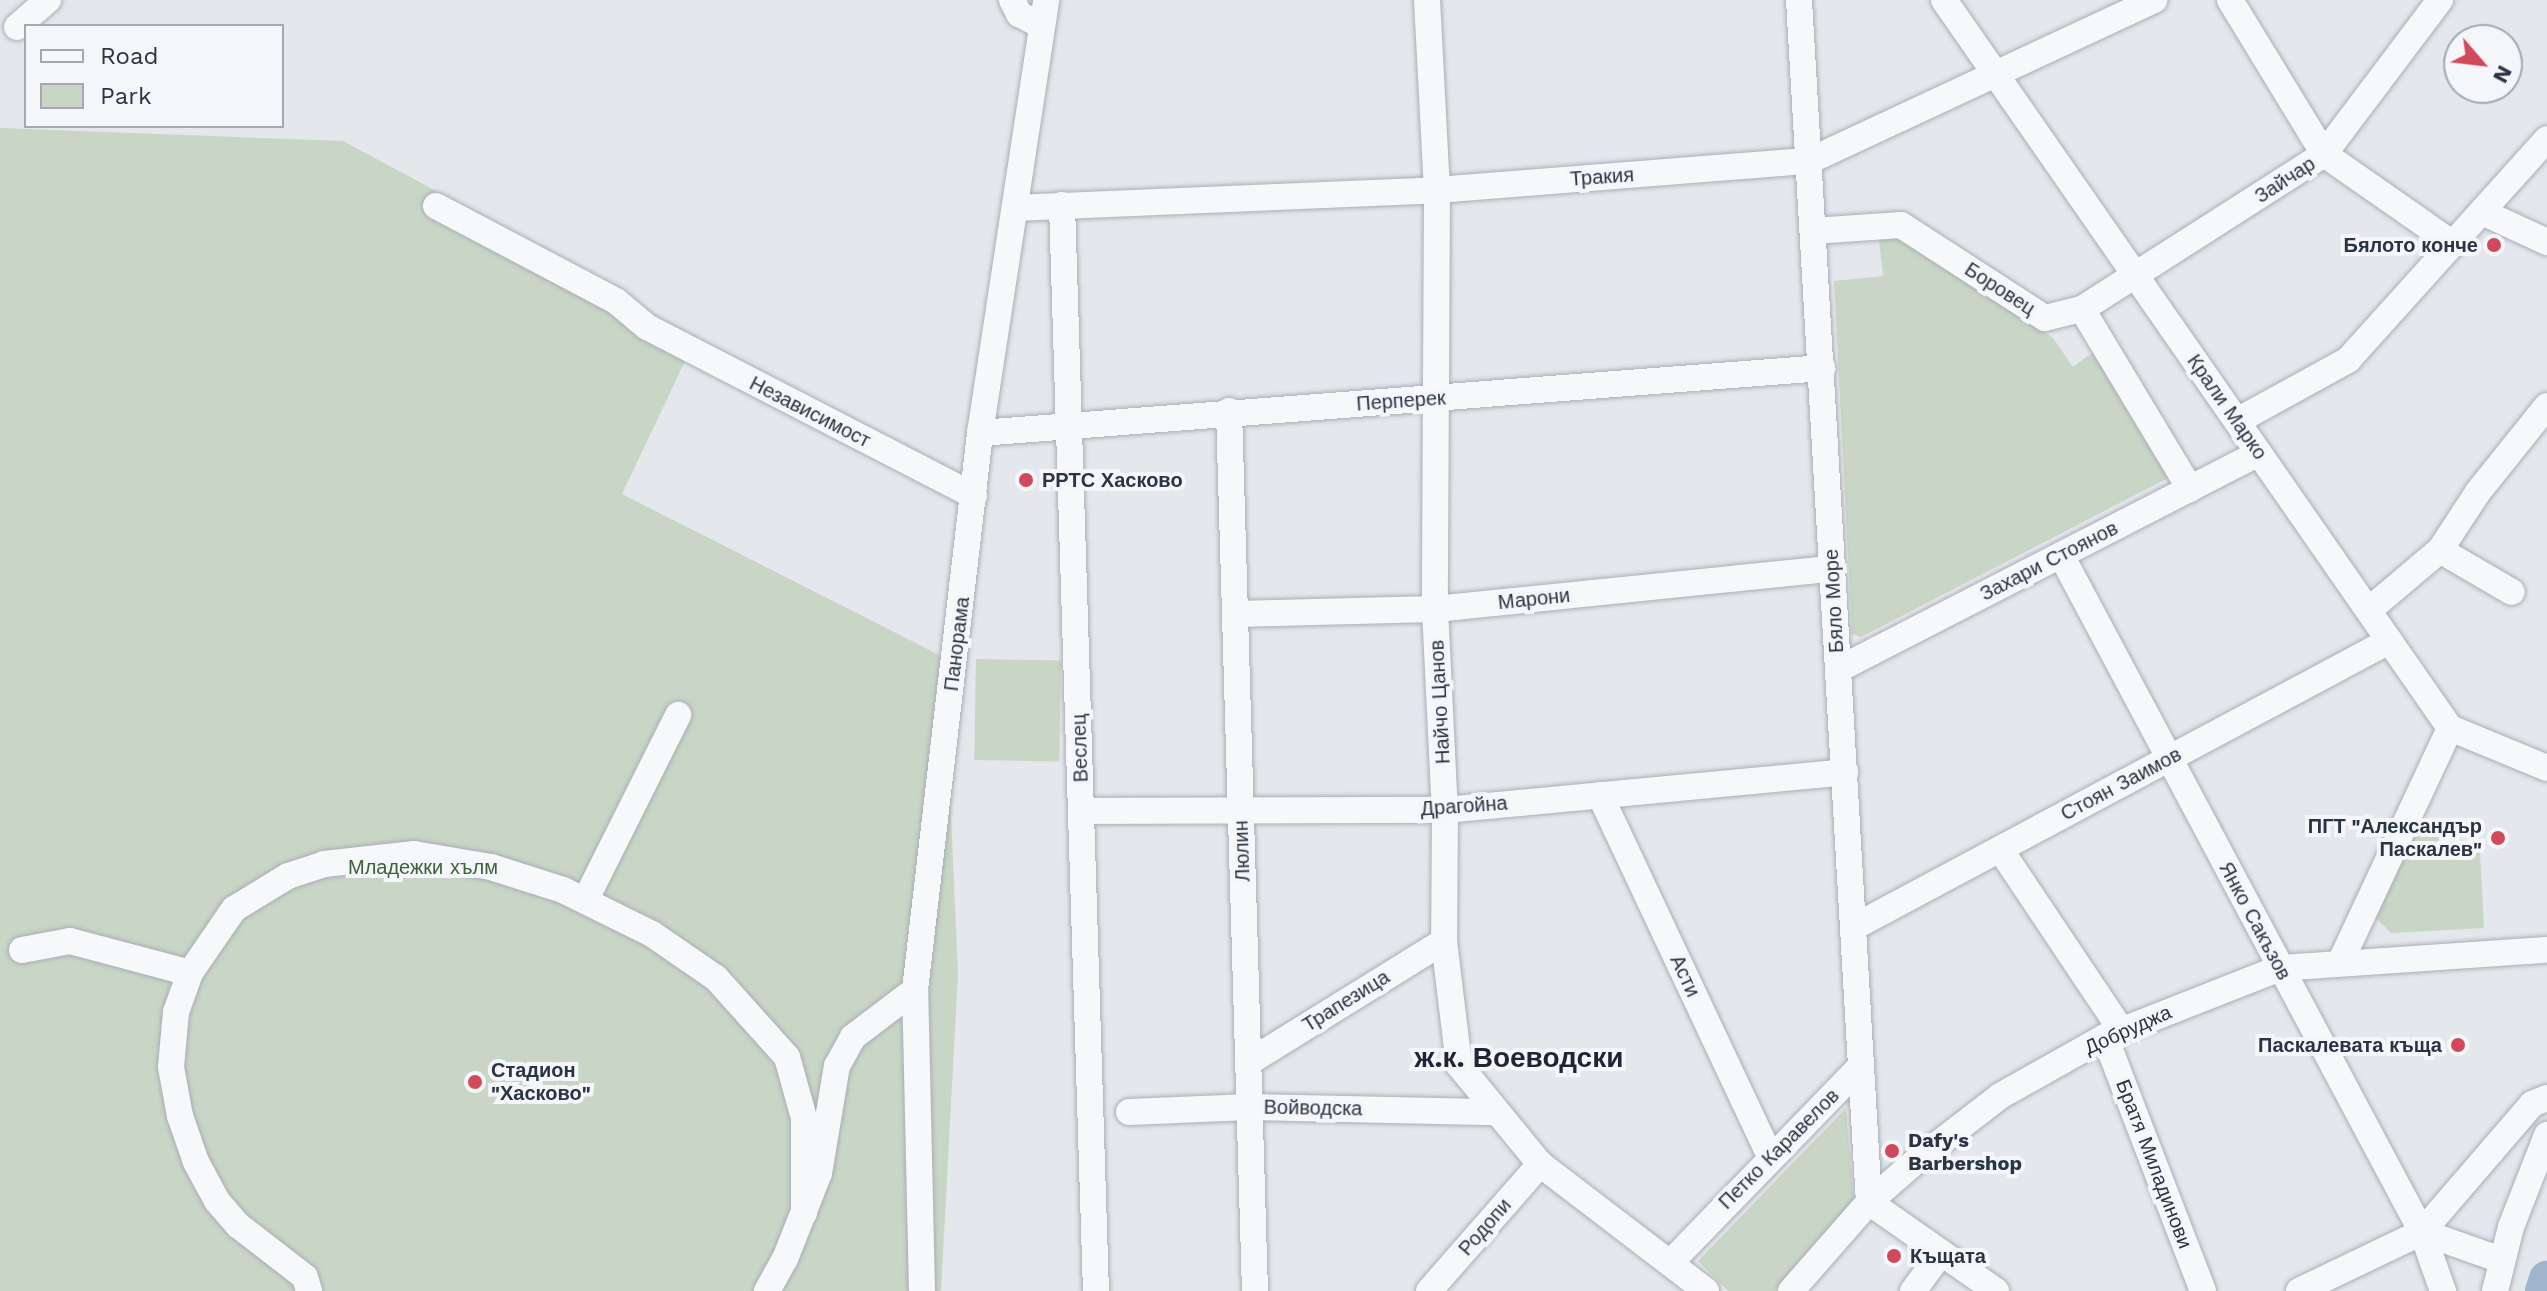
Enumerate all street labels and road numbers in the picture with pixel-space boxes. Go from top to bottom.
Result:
street label: Зайчар [2250,152,2320,208]
street label: Тракия [1569,163,1635,191]
street label: Боровец [1960,257,2040,321]
street label: Крали Марко [2182,350,2272,464]
street label: Независимост [746,371,874,453]
street label: Перперек [1355,386,1447,416]
street label: Захари Стоянов [1976,516,2122,606]
street label: Бяло Море [1819,548,1849,654]
street label: Марони [1497,583,1571,615]
street label: Панорама [939,595,975,693]
street label: Найчо Цанов [1425,639,1455,765]
street label: Веслец [1067,713,1093,783]
street label: Стоян Заимов [2057,742,2185,826]
street label: Драгойна [1420,791,1508,821]
street label: Люлин [1229,820,1255,882]
street label: Янко Сакъзов [2214,858,2296,984]
street label: Асти [1665,951,1705,1001]
street label: Трапезица [1298,965,1394,1037]
street label: Добруджа [2081,1000,2175,1060]
street label: Братя Миладинови [2111,1076,2197,1252]
street label: Петко Каравелов [1714,1084,1844,1214]
street label: Войводска [1263,1095,1363,1121]
street label: Родопи [1454,1193,1516,1261]

